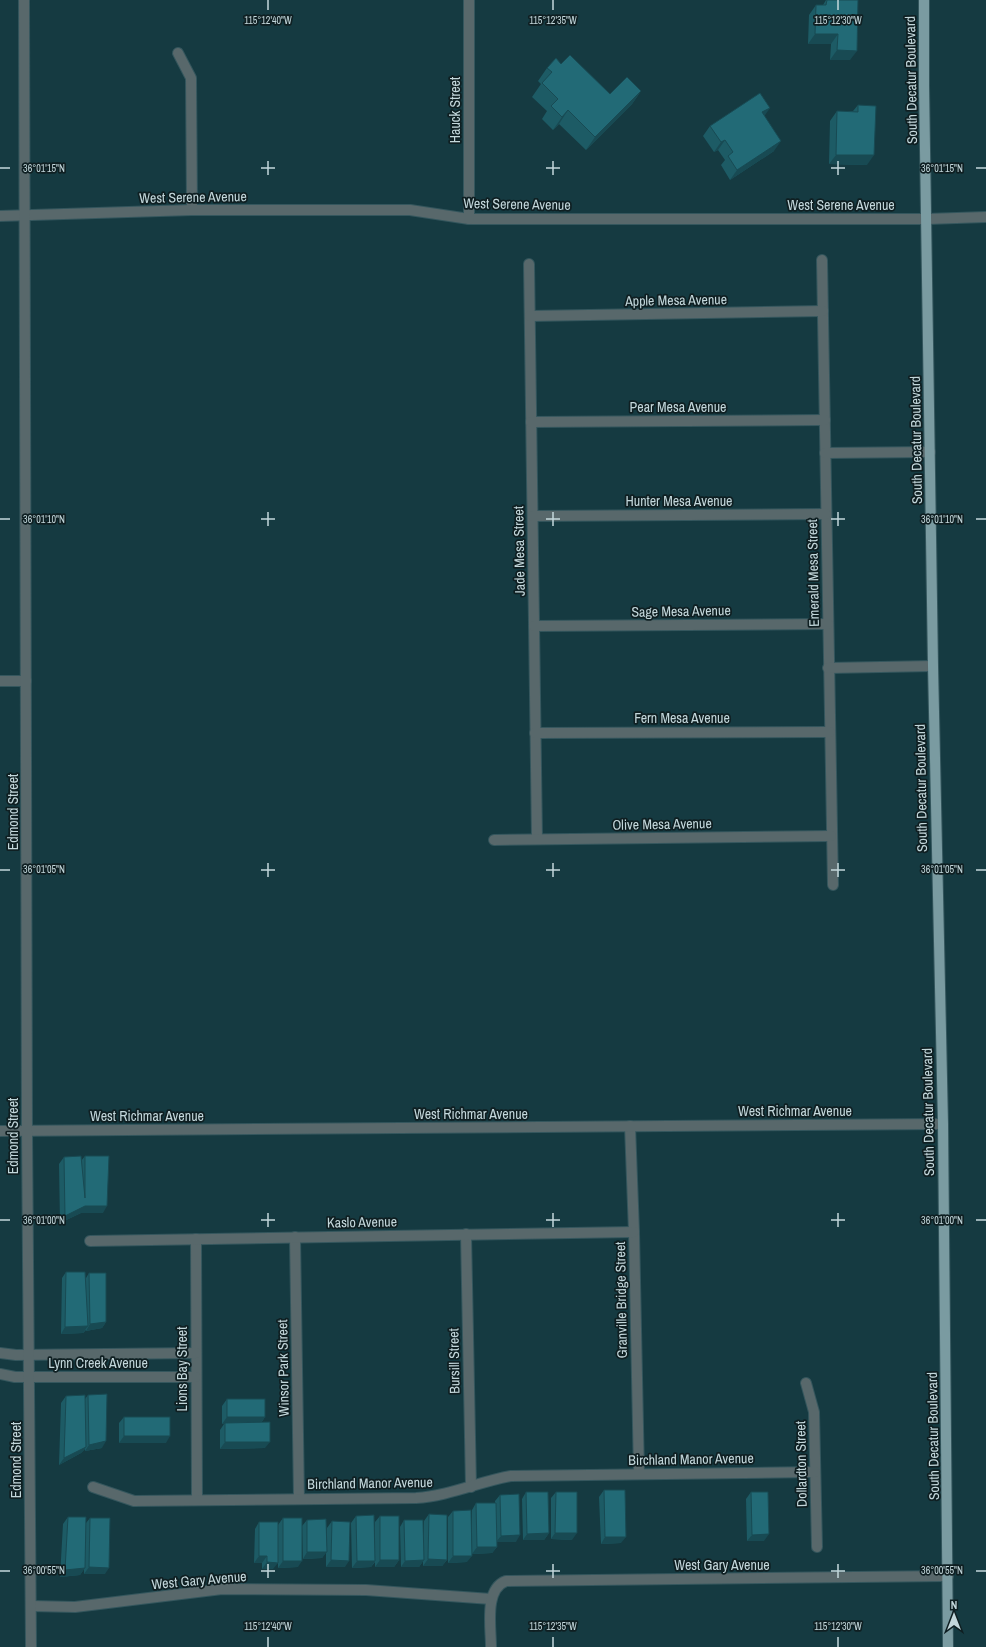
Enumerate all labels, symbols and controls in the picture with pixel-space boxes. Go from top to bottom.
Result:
text: 115°12'40"W [244,14,292,27]
text: 115°12'35"W [529,14,577,27]
text: 115°12'30"W [814,14,862,27]
street label: South Decatur Boulevard [901,16,921,144]
street label: Hauck Street [446,77,464,143]
text: 36°01'15"N [23,162,65,175]
text: 36°01'15"N [921,162,963,175]
street label: West Serene Avenue [139,187,247,207]
street label: West Serene Avenue [463,194,571,214]
street label: West Serene Avenue [787,196,895,214]
street label: Apple Mesa Avenue [624,290,727,310]
street label: South Decatur Boulevard [906,376,926,504]
street label: Pear Mesa Avenue [630,398,726,416]
street label: Hunter Mesa Avenue [625,492,733,510]
street label: Jade Mesa Street [509,506,529,596]
text: 36°01'10"N [23,513,65,526]
text: 36°01'10"N [921,513,963,526]
street label: Emerald Mesa Street [803,519,823,627]
street label: Sage Mesa Avenue [631,601,731,621]
street label: Fern Mesa Avenue [634,709,730,727]
street label: South Decatur Boulevard [911,724,931,852]
street label: Edmond Street [4,774,22,850]
street label: Olive Mesa Avenue [612,814,712,834]
text: 36°01'05"N [23,863,65,876]
text: 36°01'05"N [921,863,963,876]
street label: South Decatur Boulevard [918,1048,938,1176]
street label: Edmond Street [4,1098,22,1174]
street label: West Richmar Avenue [738,1102,852,1120]
street label: West Richmar Avenue [414,1105,528,1123]
street label: West Richmar Avenue [90,1107,204,1125]
street label: Kaslo Avenue [327,1212,397,1232]
text: 36°01'00"N [23,1214,65,1227]
text: 36°01'00"N [921,1214,963,1227]
street label: Granville Bridge Street [611,1241,631,1359]
street label: Winsor Park Street [273,1319,293,1417]
street label: Lions Bay Street [173,1327,191,1411]
street label: Bursill Street [444,1328,464,1394]
street label: Lynn Creek Avenue [48,1354,148,1372]
street label: South Decatur Boulevard [923,1372,943,1500]
street label: Dollardton Street [791,1421,811,1507]
street label: Edmond Street [7,1422,25,1498]
street label: Birchland Manor Avenue [628,1449,754,1469]
street label: Birchland Manor Avenue [307,1473,433,1493]
street label: West Gary Avenue [674,1556,770,1574]
text: 36°00'55"N [23,1564,65,1577]
text: 36°00'55"N [921,1564,963,1577]
street label: West Gary Avenue [151,1567,247,1593]
north arrow [934,1595,974,1635]
text: N [951,1598,957,1612]
text: 115°12'40"W [244,1620,292,1633]
text: 115°12'35"W [529,1620,577,1633]
text: 115°12'30"W [814,1620,862,1633]

